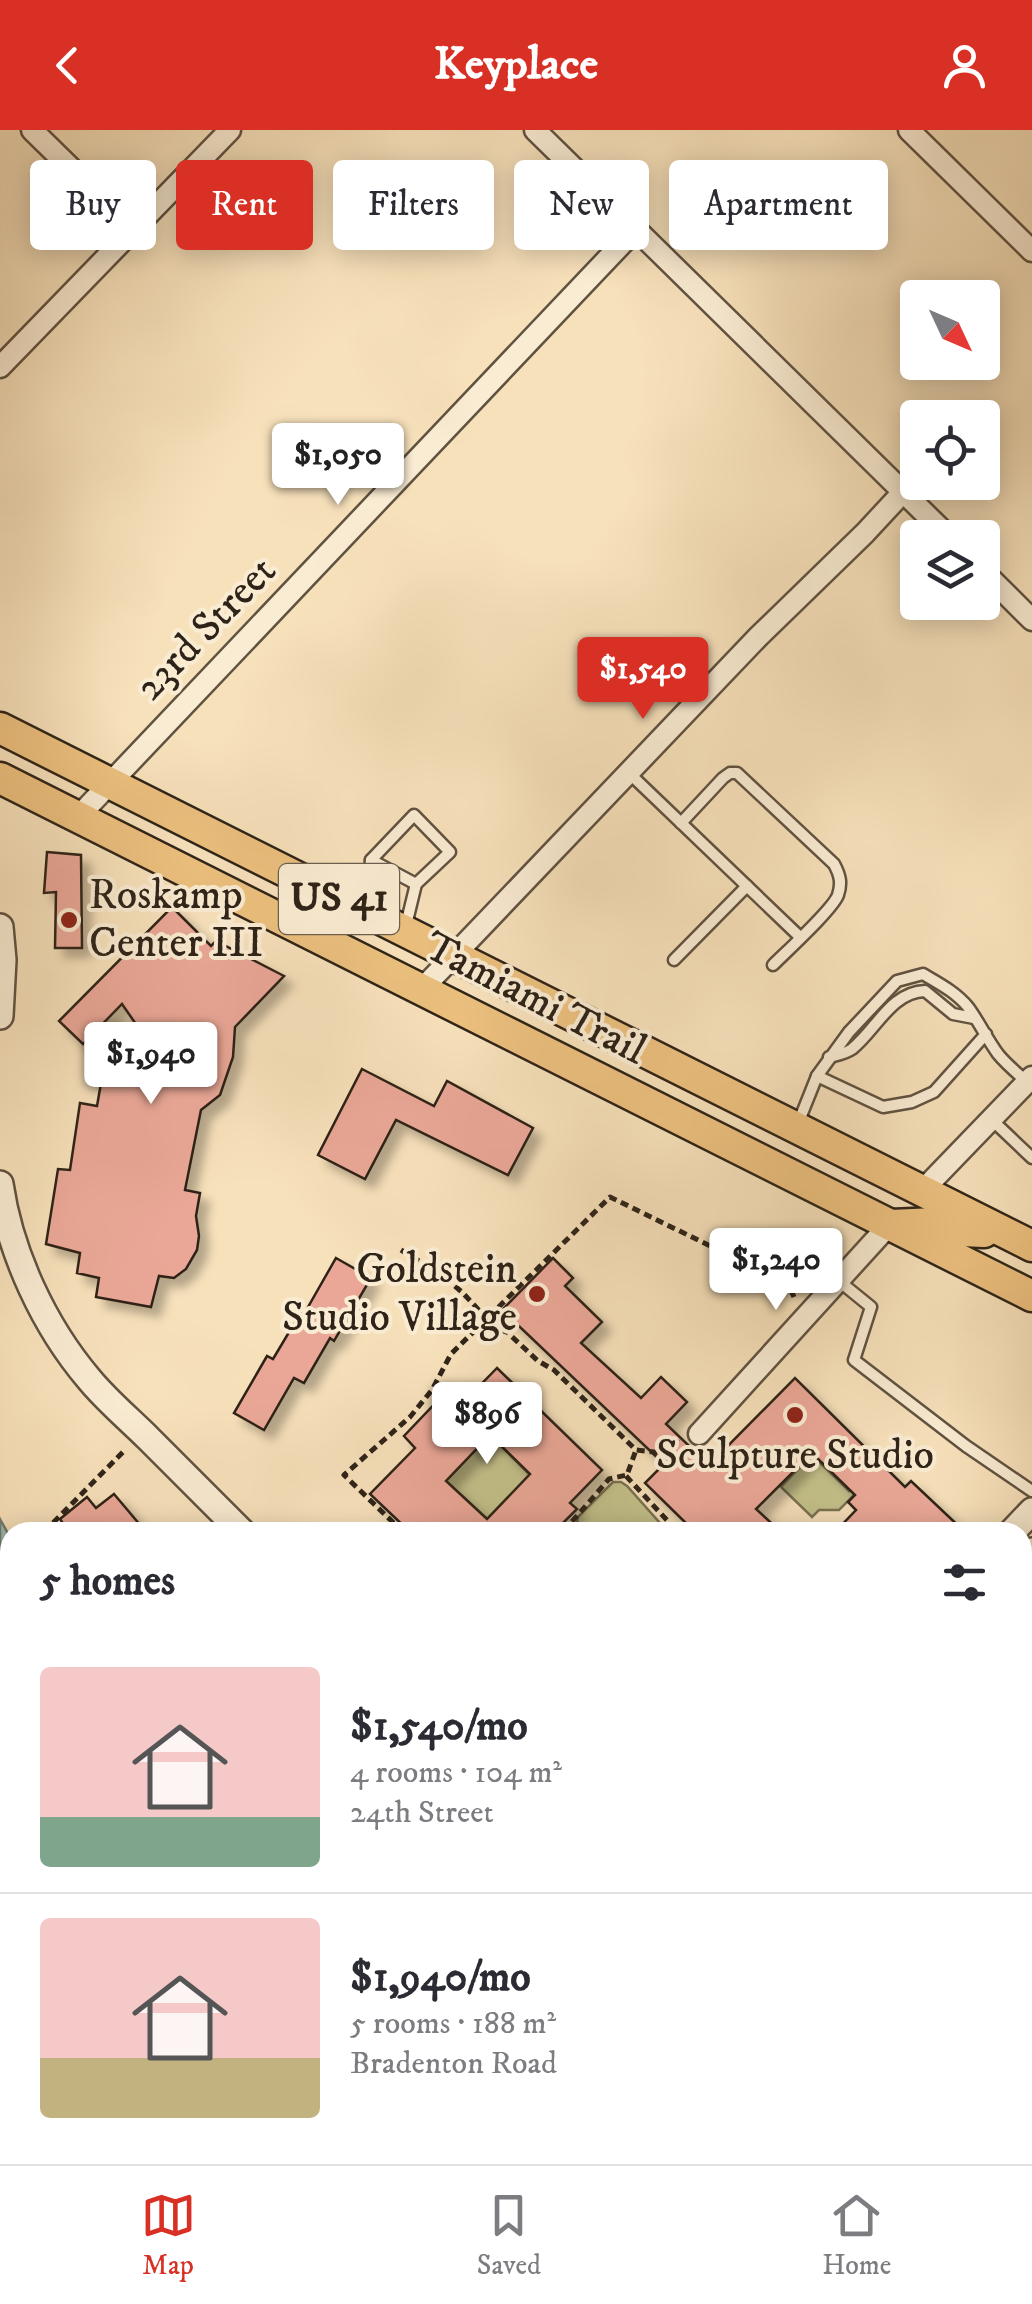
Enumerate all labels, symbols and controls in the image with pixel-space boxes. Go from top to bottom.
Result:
text: Keyplace [434,37,598,93]
icon: back [40,38,95,93]
icon: person [937,38,992,93]
chip: Buy [30,160,156,250]
chip: Rent [176,160,313,250]
chip: Filters [333,160,494,250]
chip: New [514,160,649,250]
chip: Apartment [669,160,888,250]
north arrow [900,280,1000,380]
map controls [900,280,1000,620]
button: locate [900,400,1000,500]
pin: $1,050 [257,423,419,508]
text: $1,050 [294,435,382,475]
button: layers [900,520,1000,620]
street label: 23rd Street [124,546,288,712]
pin: $1,540 [562,637,724,722]
text: $1,540 [599,649,687,689]
road number: US 41 [279,864,399,934]
place label: Roskamp Center III [89,870,263,970]
marker: Roskamp Center III [58,909,80,931]
street label: Tamiami Trail [415,921,655,1077]
pin: $1,940 [70,1022,232,1107]
text: $1,940 [106,1034,196,1074]
pin: $1,240 [695,1228,857,1313]
text: $1,240 [731,1240,821,1280]
place label: Goldstein Studio Village [282,1244,517,1344]
marker: Goldstein Studio Village [526,1283,548,1305]
pin: $896 [428,1382,546,1467]
text: $896 [454,1394,520,1434]
marker: Sculpture Studio [784,1404,806,1426]
place label: Sculpture Studio [656,1430,934,1482]
icon: filters [937,1555,992,1610]
text: 5 homes [40,1556,175,1608]
text: $1,540/mo [350,1701,528,1753]
icon: home [120,1707,240,1827]
text: 4 rooms · 104 m² [350,1753,562,1793]
text: 24th Street [350,1793,494,1833]
text: $1,940/mo [350,1952,531,2004]
icon: home [120,1958,240,2078]
text: 5 rooms · 188 m² [350,2004,556,2044]
text: Bradenton Road [350,2044,557,2084]
tab: Map [141,2188,196,2283]
tab: Saved [477,2188,541,2283]
tab: Home [822,2188,891,2283]

